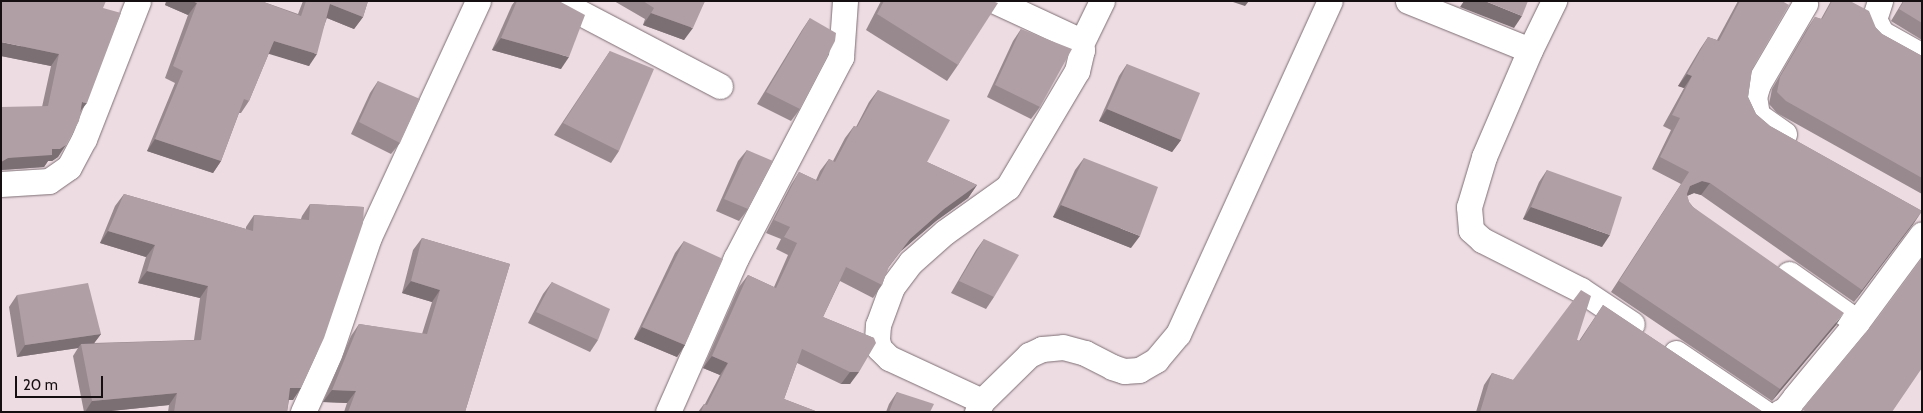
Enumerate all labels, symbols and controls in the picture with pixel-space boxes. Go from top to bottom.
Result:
scale bar [18,366,105,398]
text: 20 m [23,376,58,394]

